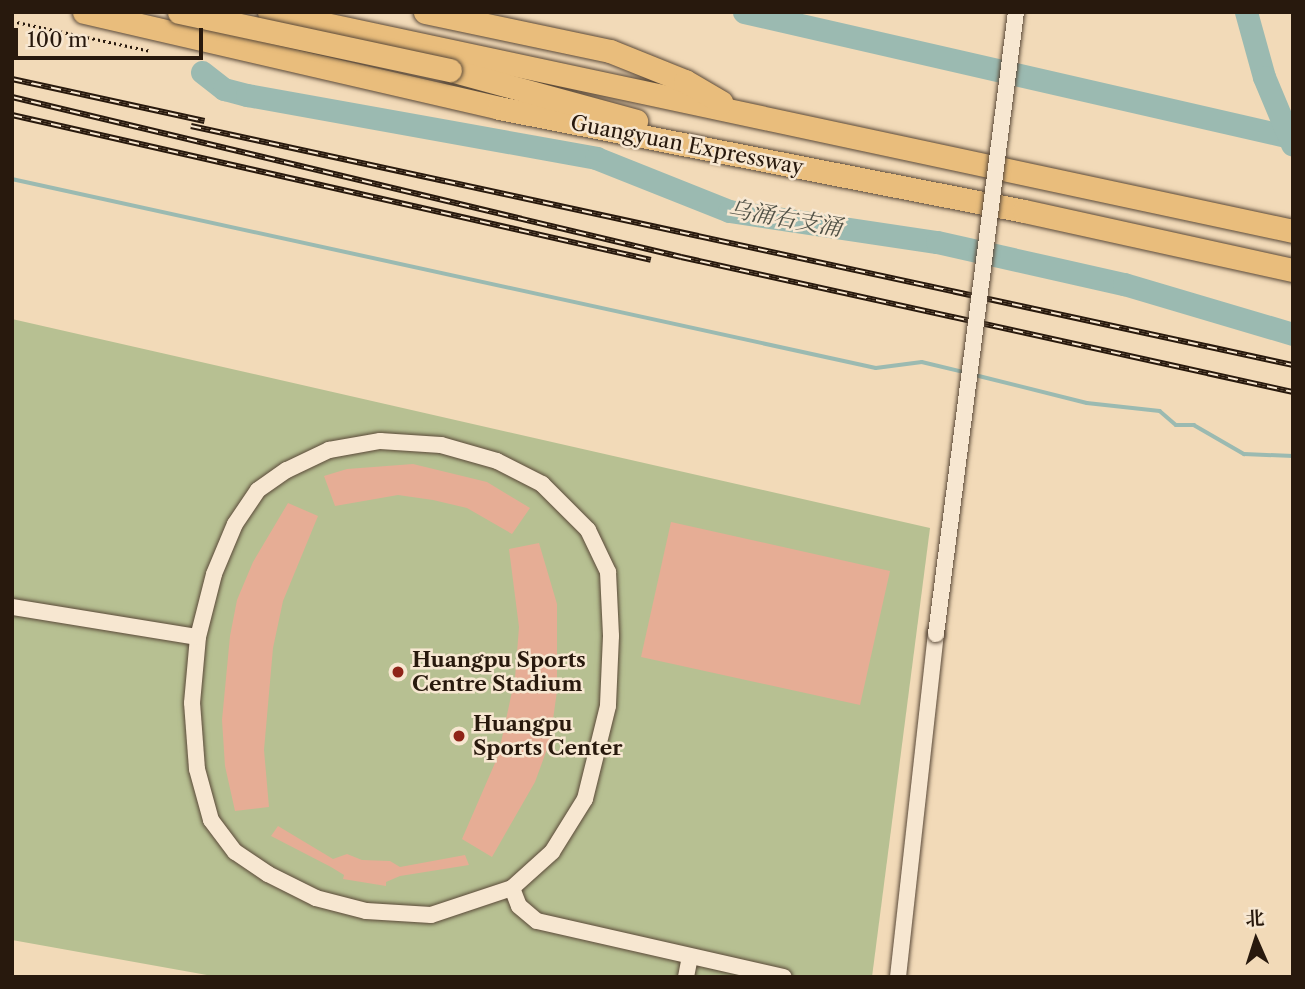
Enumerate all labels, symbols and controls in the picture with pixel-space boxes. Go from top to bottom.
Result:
scale bar [18,14,206,58]
text: 100 m [27,27,88,52]
street label: Guangyuan Expressway [568,110,806,180]
water label: 乌涌右支涌 [726,194,844,242]
place label: Huangpu Sports Centre Stadium [412,647,586,697]
marker: Huangpu Sports Centre Stadium [390,664,406,680]
place label: Huangpu Sports Center [473,711,623,761]
marker: Huangpu Sports Center [451,728,467,744]
north arrow [1221,905,1291,975]
text: 北 [1245,907,1265,931]

